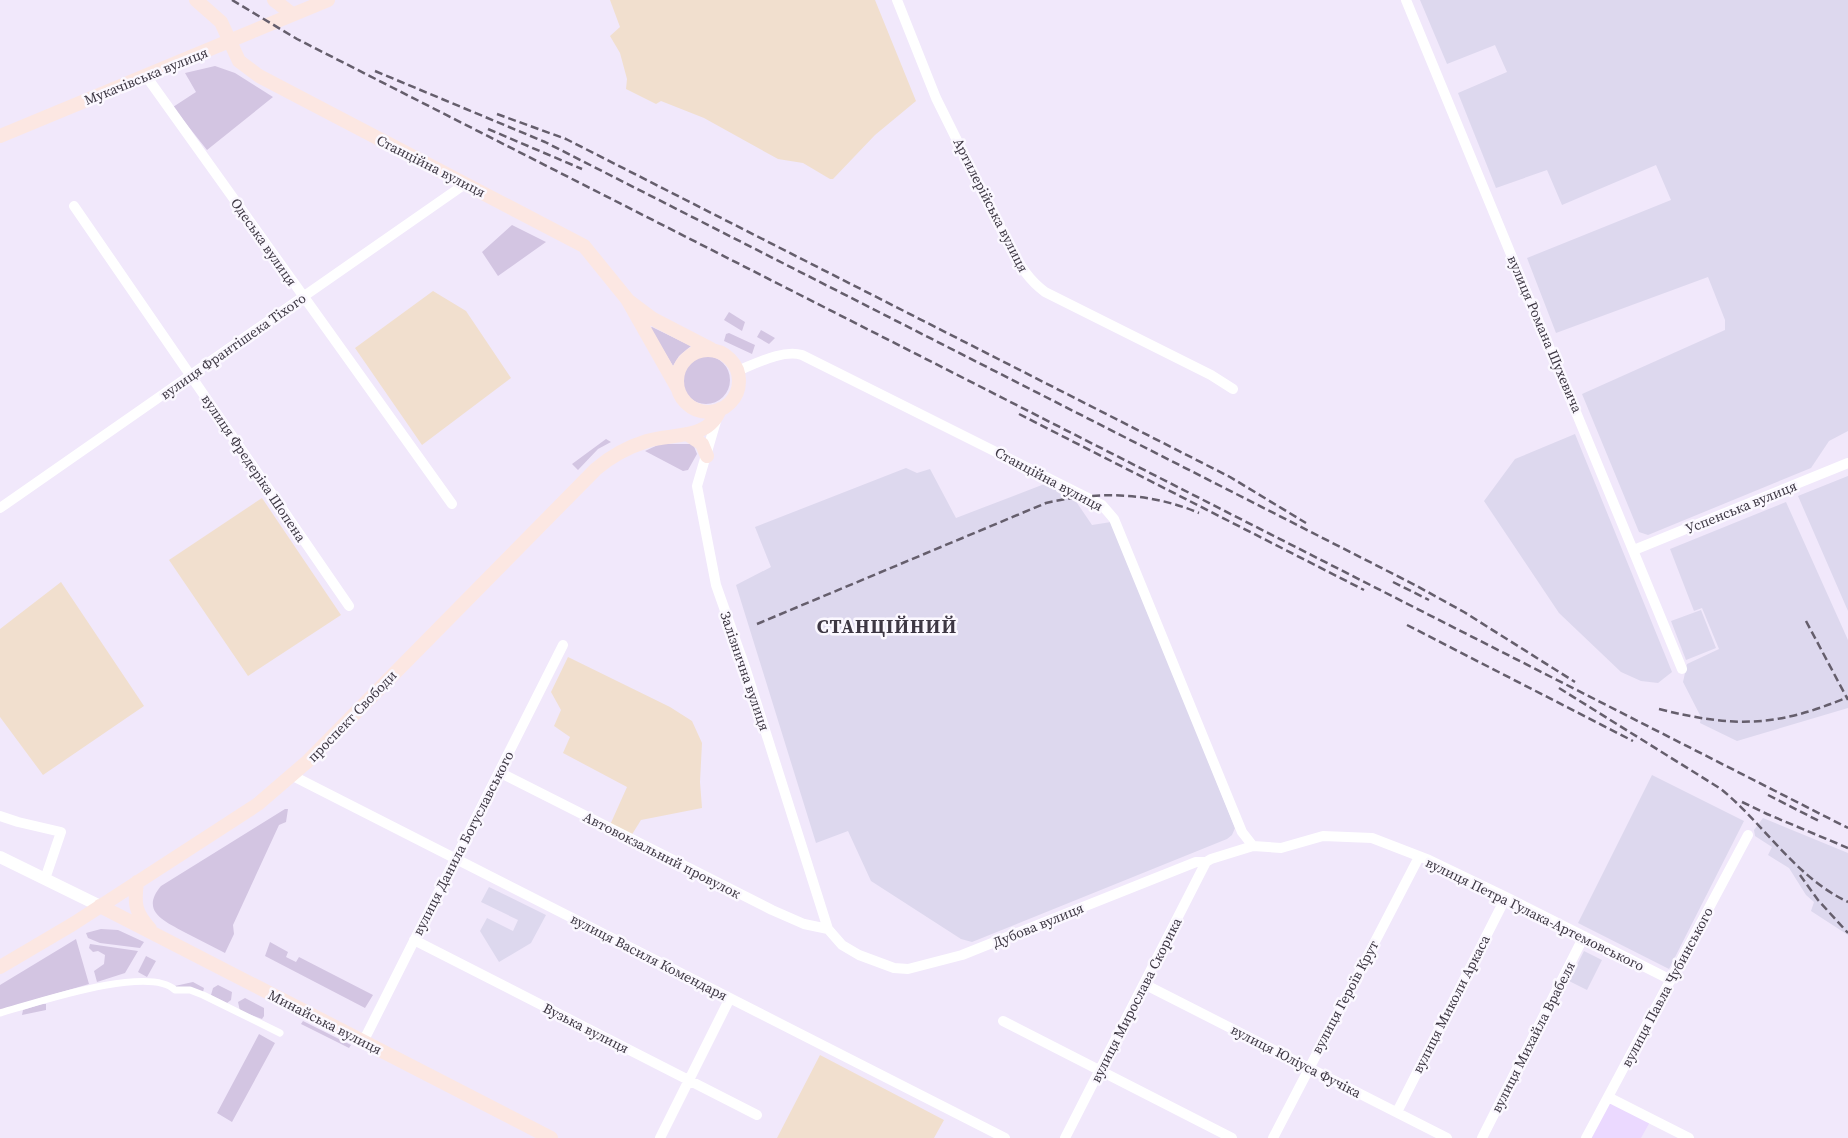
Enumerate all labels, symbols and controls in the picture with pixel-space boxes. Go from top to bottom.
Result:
street label: Мукачівська вулиця [81,42,211,110]
street label: Станційна вулиця [373,130,489,202]
street label: Артилерійська вулиця [948,134,1034,276]
street label: Одеська вулиця [226,194,302,290]
street label: вулиця Романа Шухевича [1503,252,1588,417]
street label: вулиця Франтішека Тіхого [156,288,310,404]
street label: вулиця Фредеріка Шопена [197,390,312,547]
street label: Станційна вулиця [991,442,1107,516]
street label: Успенська вулиця [1682,476,1800,538]
street label: Залізнична вулиця [715,609,775,733]
district label: СТАНЦІЙНИЙ [817,613,957,639]
street label: проспект Свободи [303,666,401,766]
street label: вулиця Данила Богуславського [408,747,518,939]
street label: Автовокзальний провулок [580,807,744,904]
street label: вулиця Петра Гулака-Артемовського [1422,852,1648,976]
street label: Дубова вулиця [989,898,1087,952]
street label: вулиця Павла Чубинського [1616,903,1718,1070]
street label: вулиця Василя Комендаря [567,909,731,1005]
street label: вулиця Мирослава Скорика [1086,913,1187,1086]
street label: вулиця Миколи Аркаса [1407,931,1495,1077]
street label: вулиця Героїв Крут [1307,936,1384,1057]
street label: вулиця Михайла Врабеля [1486,958,1580,1116]
street label: Минайська вулиця [265,985,385,1059]
street label: Вузька вулиця [540,998,632,1058]
street label: вулиця Юліуса Фучіка [1227,1019,1365,1103]

